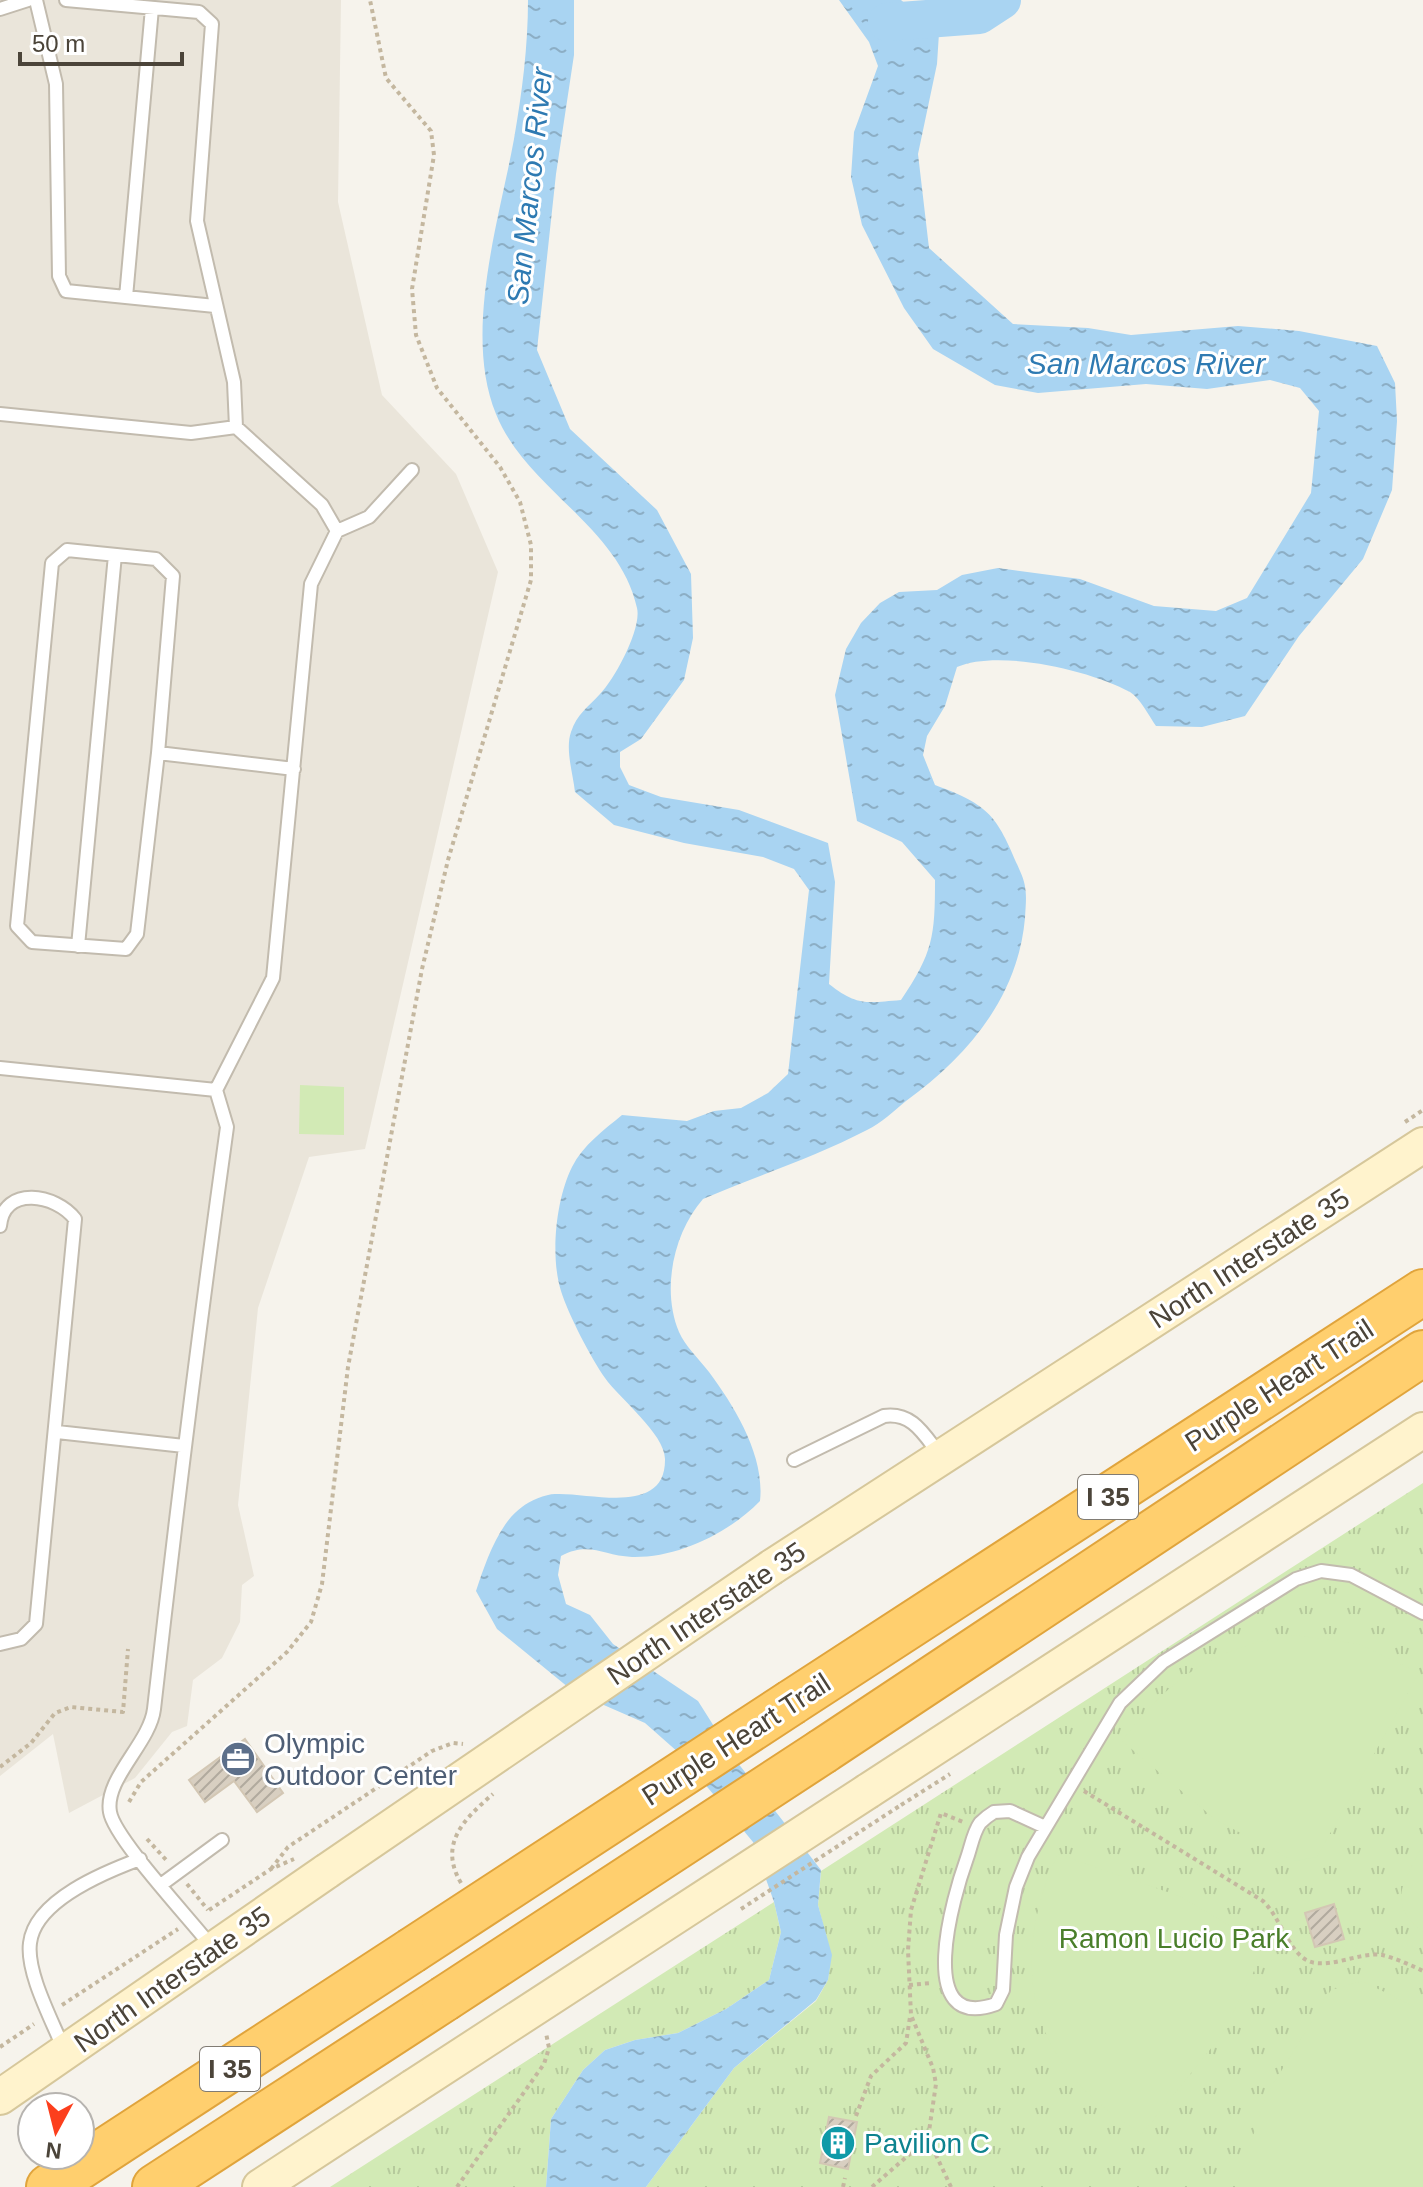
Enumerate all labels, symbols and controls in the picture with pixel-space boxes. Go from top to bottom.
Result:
scale bar [20,16,182,66]
text: 50 m [32,30,85,57]
water label: San Marcos River [501,65,558,306]
water label: San Marcos River [1027,347,1266,380]
street label: North Interstate 35 [1144,1182,1355,1335]
street label: Purple Heart Trail [1179,1313,1379,1458]
road number: I 35 [1078,1475,1138,1519]
street label: North Interstate 35 [601,1536,811,1691]
street label: Purple Heart Trail [636,1667,836,1812]
place label: Olympic Outdoor Center [264,1728,457,1791]
office icon: Olympic Outdoor Center [219,1740,257,1778]
street label: North Interstate 35 [68,1900,276,2059]
park label: Ramon Lucio Park [1059,1923,1290,1954]
road number: I 35 [200,2047,260,2091]
north arrow [16,2091,96,2171]
building icon: Pavilion C [819,2124,857,2162]
place label: Pavilion C [864,2128,990,2159]
text: N [44,2137,63,2164]

